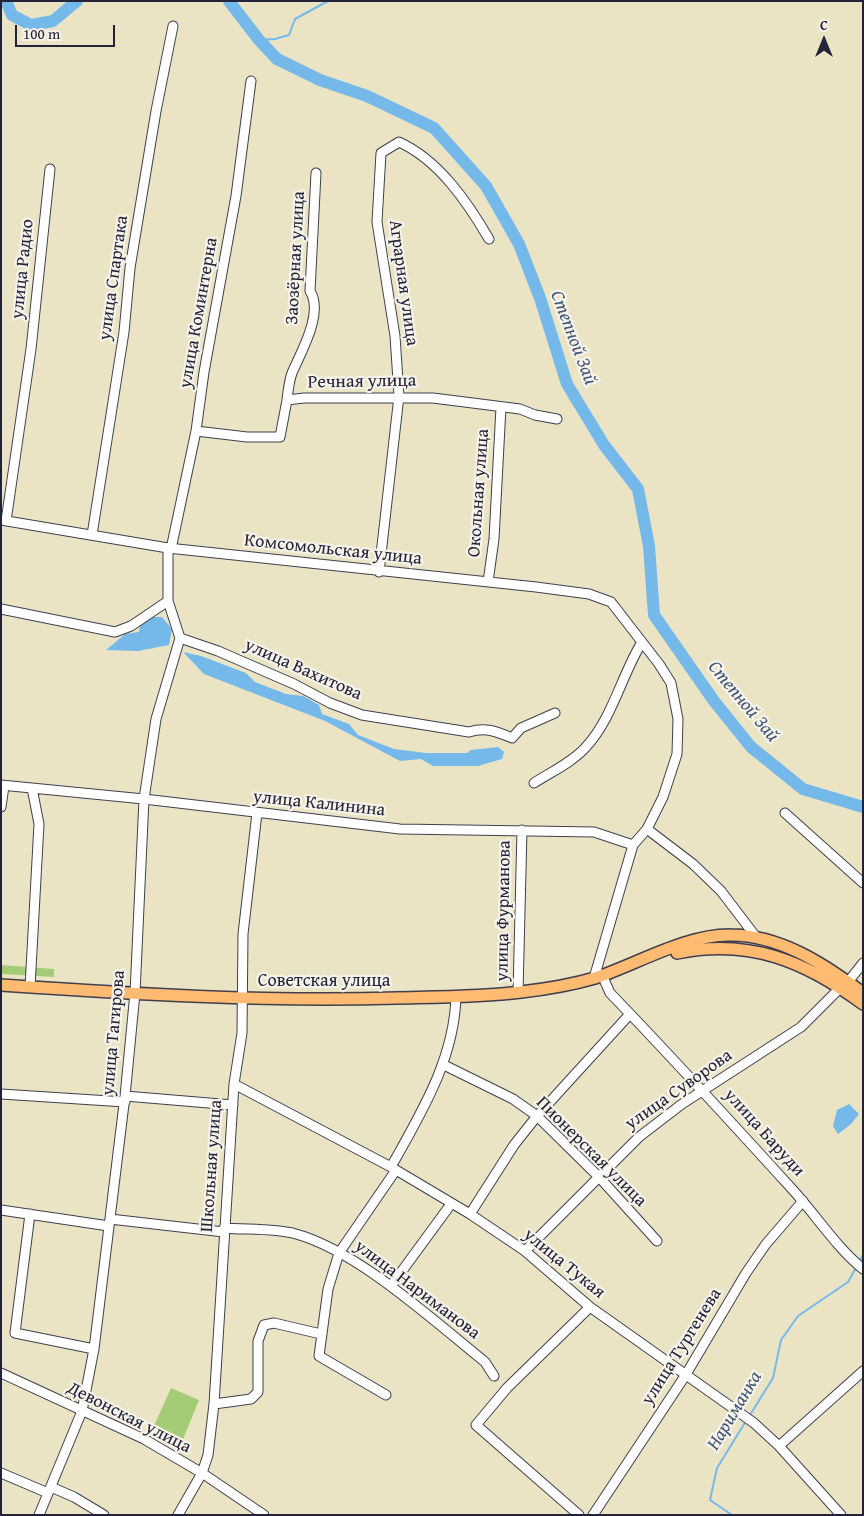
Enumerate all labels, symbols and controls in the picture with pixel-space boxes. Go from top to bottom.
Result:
scale bar [18,15,118,47]
north arrow [799,15,849,65]
text: С [820,15,828,35]
text: 100 m [23,23,60,44]
street label: Заозёрная улица [282,191,310,325]
street label: улица Спартака [95,214,133,342]
street label: улица Радио [7,218,39,320]
street label: Аграрная улица [383,219,423,347]
street label: улица Коминтерна [175,236,223,390]
water label: Степной Зай [545,288,601,388]
street label: Речная улица [308,370,416,394]
street label: Окольная улица [464,428,494,558]
street label: Комсомольская улица [243,530,423,570]
street label: улица Вахитова [241,634,365,706]
water label: Степной Зай [702,657,784,747]
street label: улица Калинина [252,786,386,822]
street label: улица Фурманова [492,840,516,982]
street label: улица Тагирова [98,969,130,1097]
street label: Советская улица [258,970,390,992]
street label: улица Суворова [621,1045,737,1135]
street label: улица Баруди [719,1085,809,1181]
street label: Пионерская улица [531,1092,651,1212]
street label: Школьная улица [197,1099,227,1233]
street label: улица Тукая [519,1224,609,1304]
street label: улица Нариманова [350,1236,484,1344]
street label: улица Тургенева [637,1285,727,1409]
water label: Нариманка [703,1367,767,1455]
street label: Девонская улица [64,1378,194,1458]

